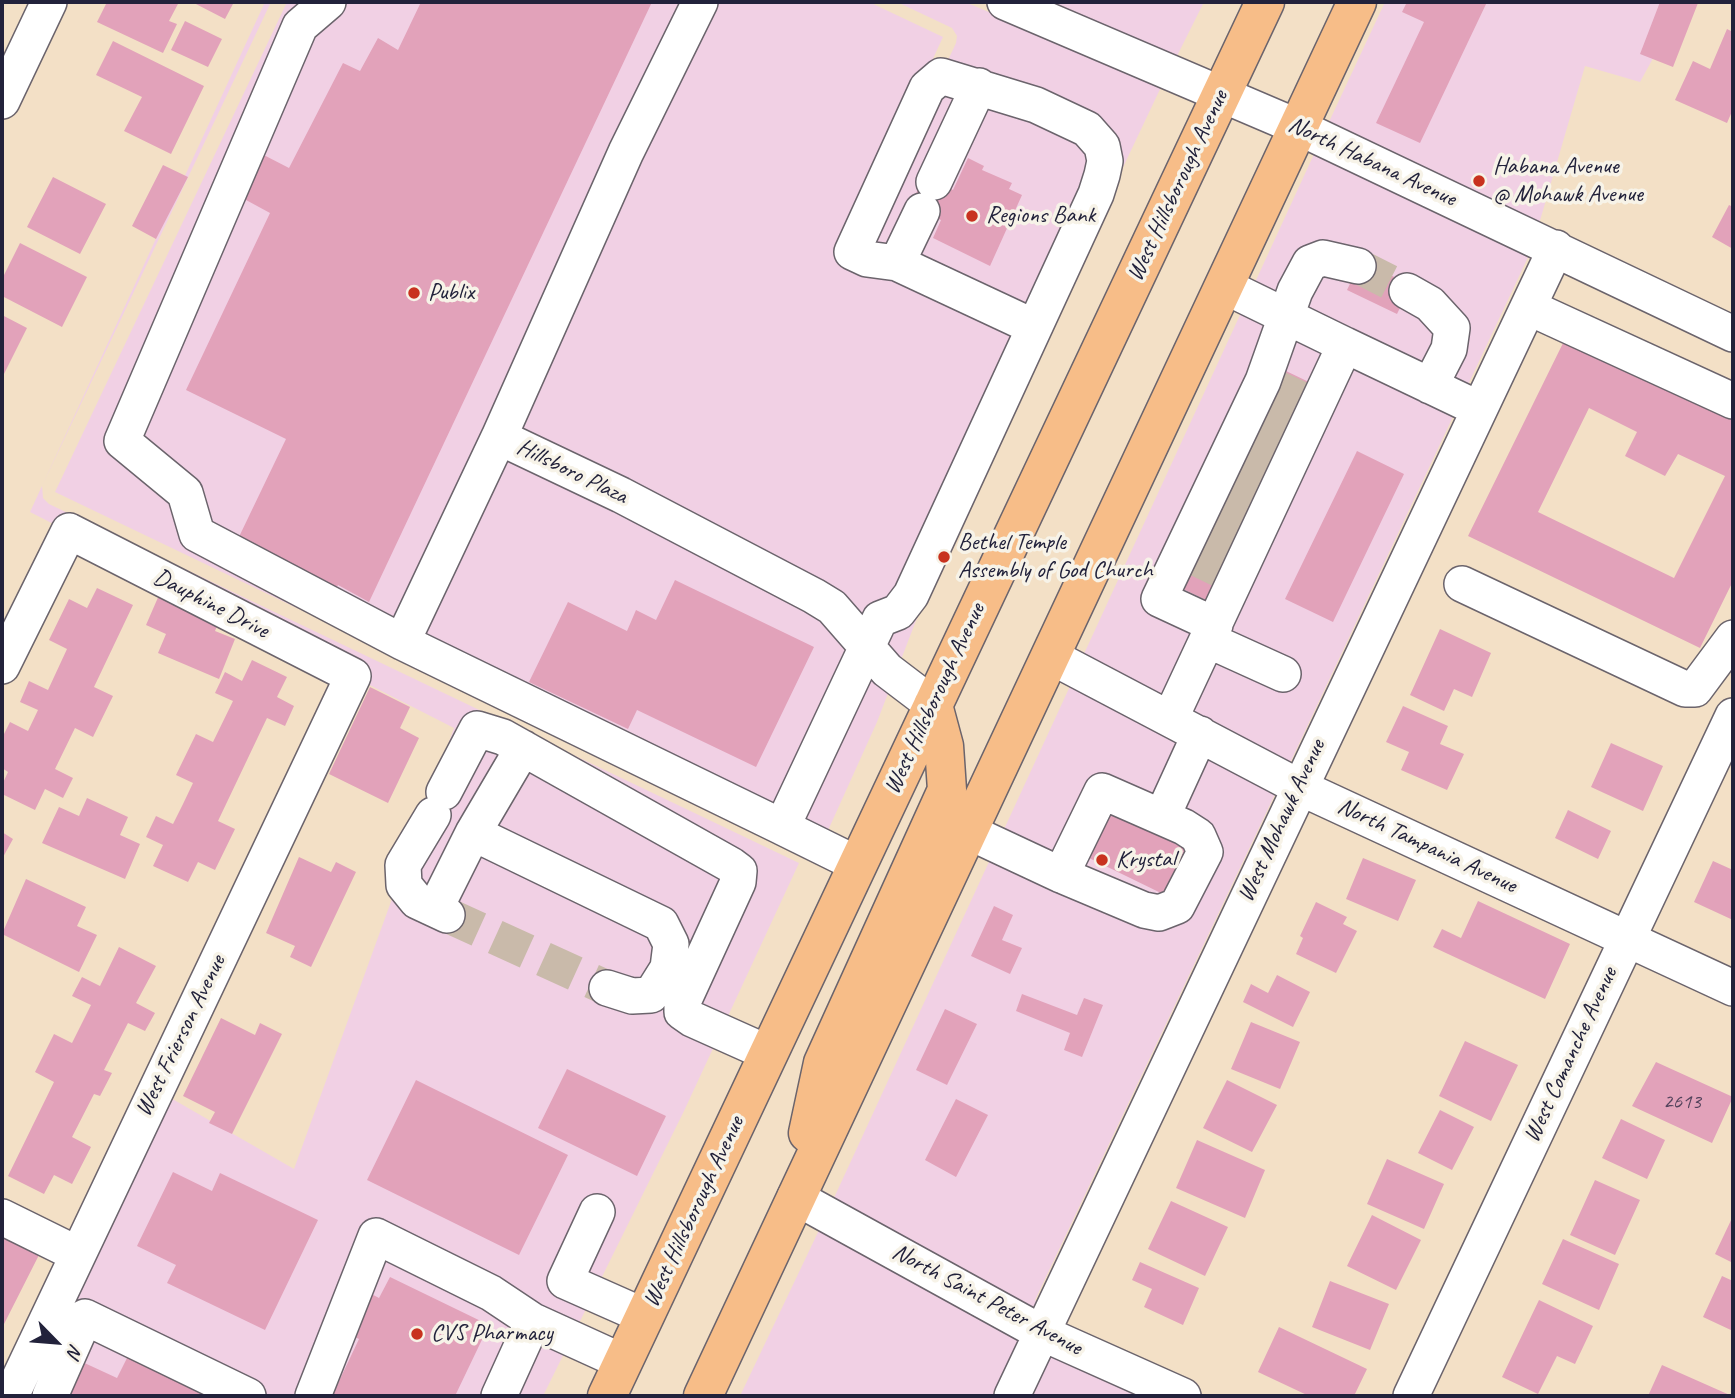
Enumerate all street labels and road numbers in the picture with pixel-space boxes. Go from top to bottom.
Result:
street label: West Hillsborough Avenue [1121,86,1235,286]
street label: North Habana Avenue [1284,111,1460,213]
street label: Hillsboro Plaza [512,433,632,511]
street label: Dauphine Drive [149,563,273,645]
street label: West Hillsborough Avenue [878,599,992,799]
street label: West Mohawk Avenue [1232,735,1332,907]
street label: North Tampania Avenue [1333,792,1521,900]
street label: West Frierson Avenue [129,951,233,1121]
street label: West Comanche Avenue [1518,963,1624,1147]
street label: West Hillsborough Avenue [637,1112,751,1312]
street label: North Saint Peter Avenue [887,1238,1087,1362]

